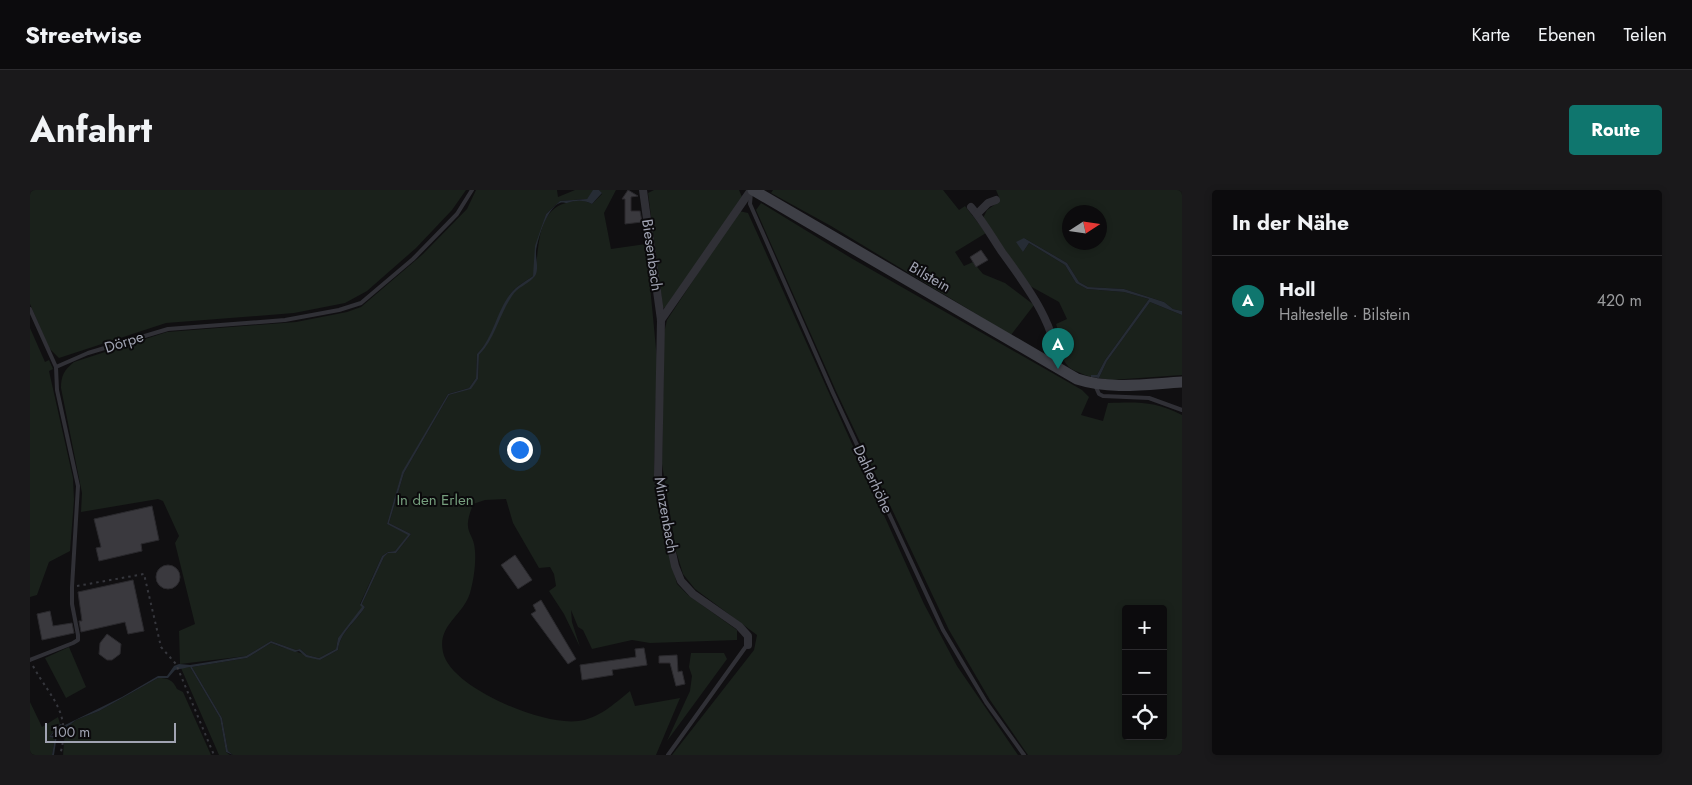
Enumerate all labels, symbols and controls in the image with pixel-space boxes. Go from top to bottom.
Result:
text: Streetwise [25,17,142,52]
text: Karte [1471,22,1510,48]
text: Ebenen [1538,22,1596,48]
text: Teilen [1624,22,1667,48]
text: Anfahrt [30,105,152,155]
button: Route [1569,105,1662,155]
north arrow [1062,205,1107,250]
text: In der Nähe [1232,208,1349,238]
street label: Biesenbach [636,218,668,292]
street label: Bilstein [905,256,955,298]
text: Holl [1279,276,1315,303]
text: A [1242,289,1254,312]
text: 420 m [1597,289,1642,312]
text: Haltestelle · Bilstein [1279,303,1410,326]
street label: Dörpe [102,325,147,359]
pin: A [1042,328,1074,369]
your location [507,437,533,463]
street label: Dahlerhöhe [848,441,899,517]
street label: Minzenbach [648,475,684,555]
park label: In den Erlen [396,489,474,511]
map controls [1122,605,1167,740]
button: + [1122,605,1167,650]
button: − [1122,650,1167,695]
button: locate [1122,695,1167,740]
scale bar [45,720,176,743]
text: 100 m [52,722,90,742]

